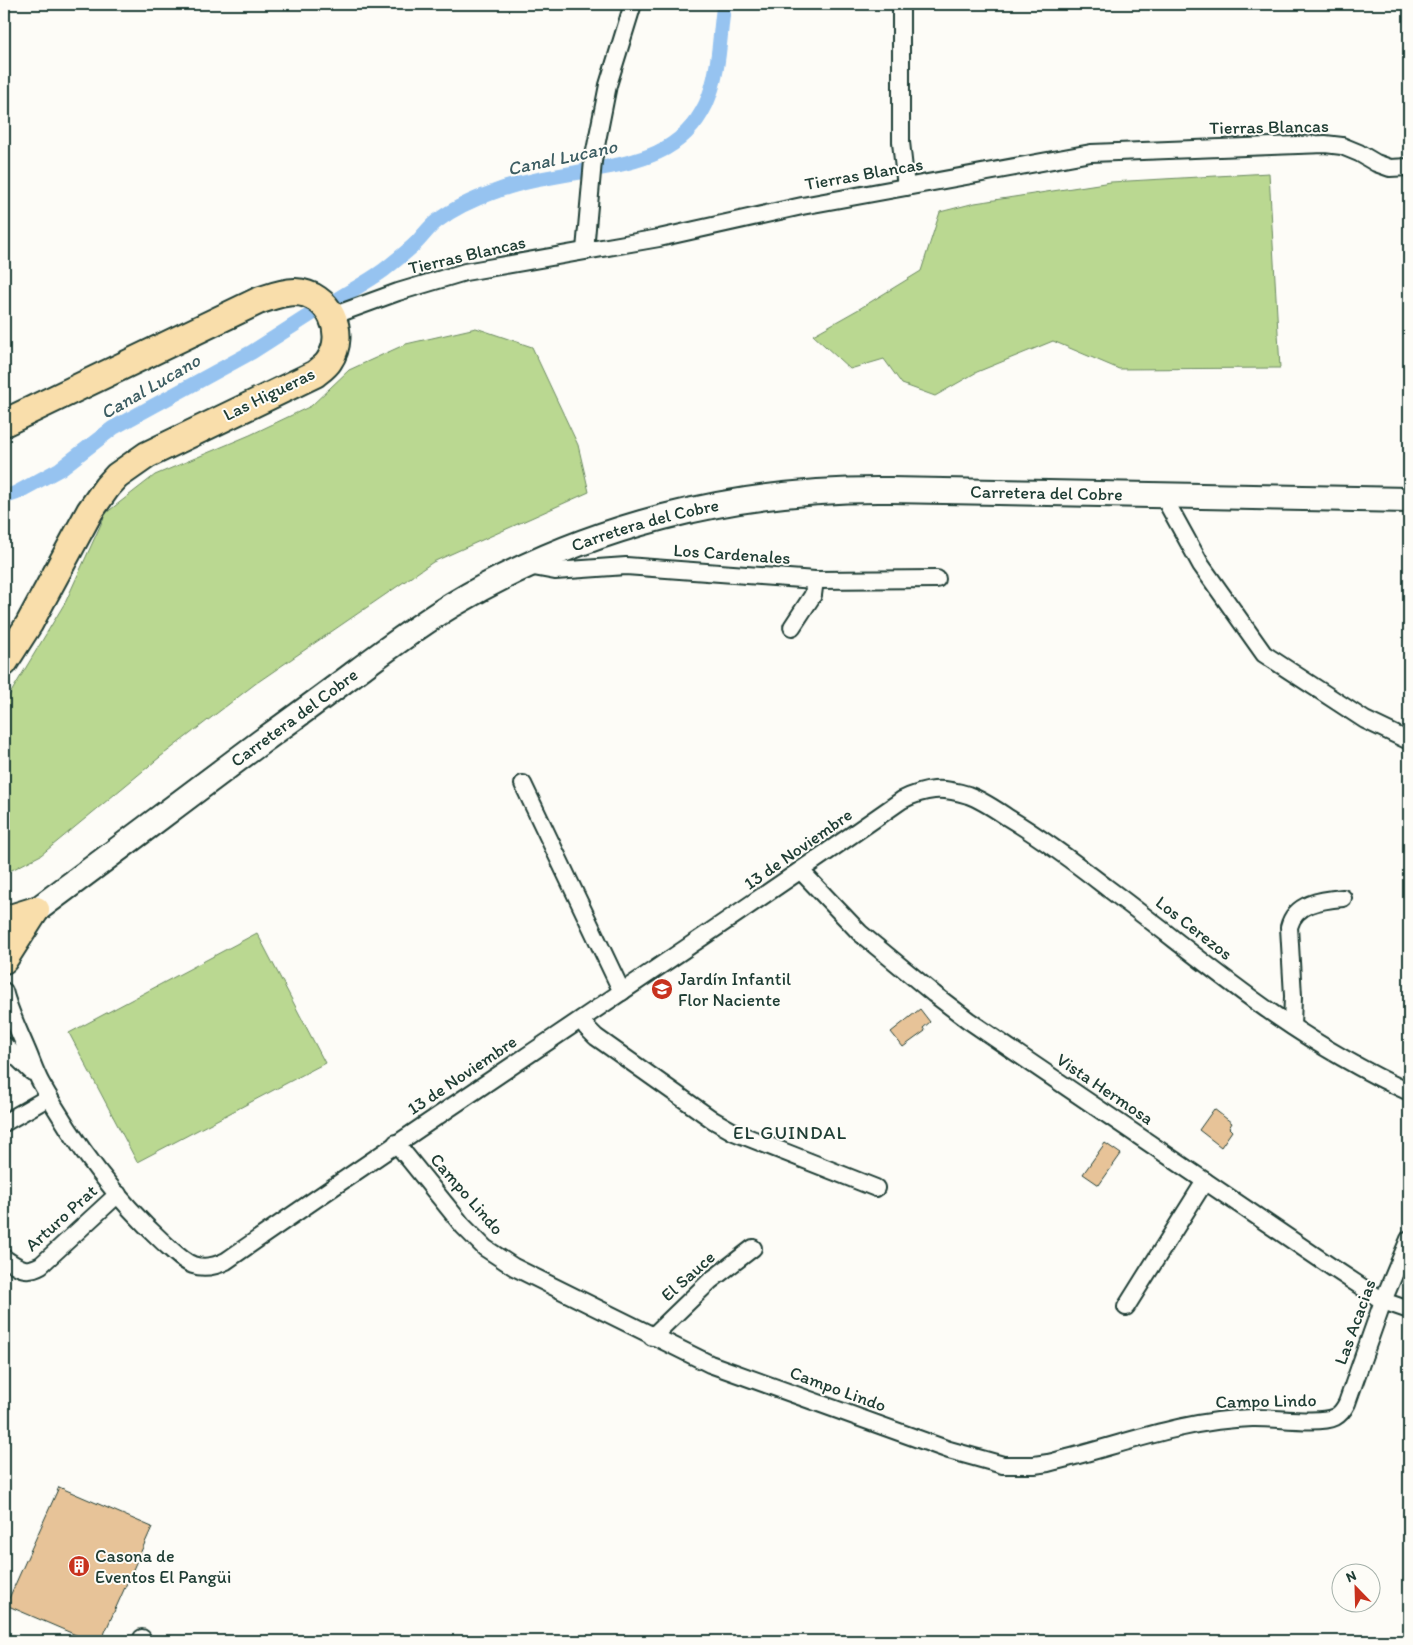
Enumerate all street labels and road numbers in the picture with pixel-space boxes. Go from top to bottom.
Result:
street label: Tierras Blancas [1209,115,1329,139]
street label: Tierras Blancas [803,153,925,195]
street label: Tierras Blancas [406,231,528,279]
street label: Las Higueras [220,362,318,426]
street label: Carretera del Cobre [970,481,1123,505]
street label: Carretera del Cobre [568,494,721,557]
street label: Los Cardenales [673,539,791,569]
street label: Carretera del Cobre [226,664,362,772]
street label: 13 de Noviembre [740,803,856,895]
street label: Los Cerezos [1151,891,1237,965]
street label: 13 de Noviembre [403,1030,521,1120]
street label: Vista Hermosa [1052,1048,1158,1130]
street label: Campo Lindo [426,1149,508,1239]
street label: Arturo Prat [20,1180,102,1256]
street label: El Sauce [656,1246,720,1306]
street label: Las Acacias [1329,1276,1381,1368]
street label: Campo Lindo [787,1361,889,1417]
street label: Campo Lindo [1215,1389,1317,1413]

